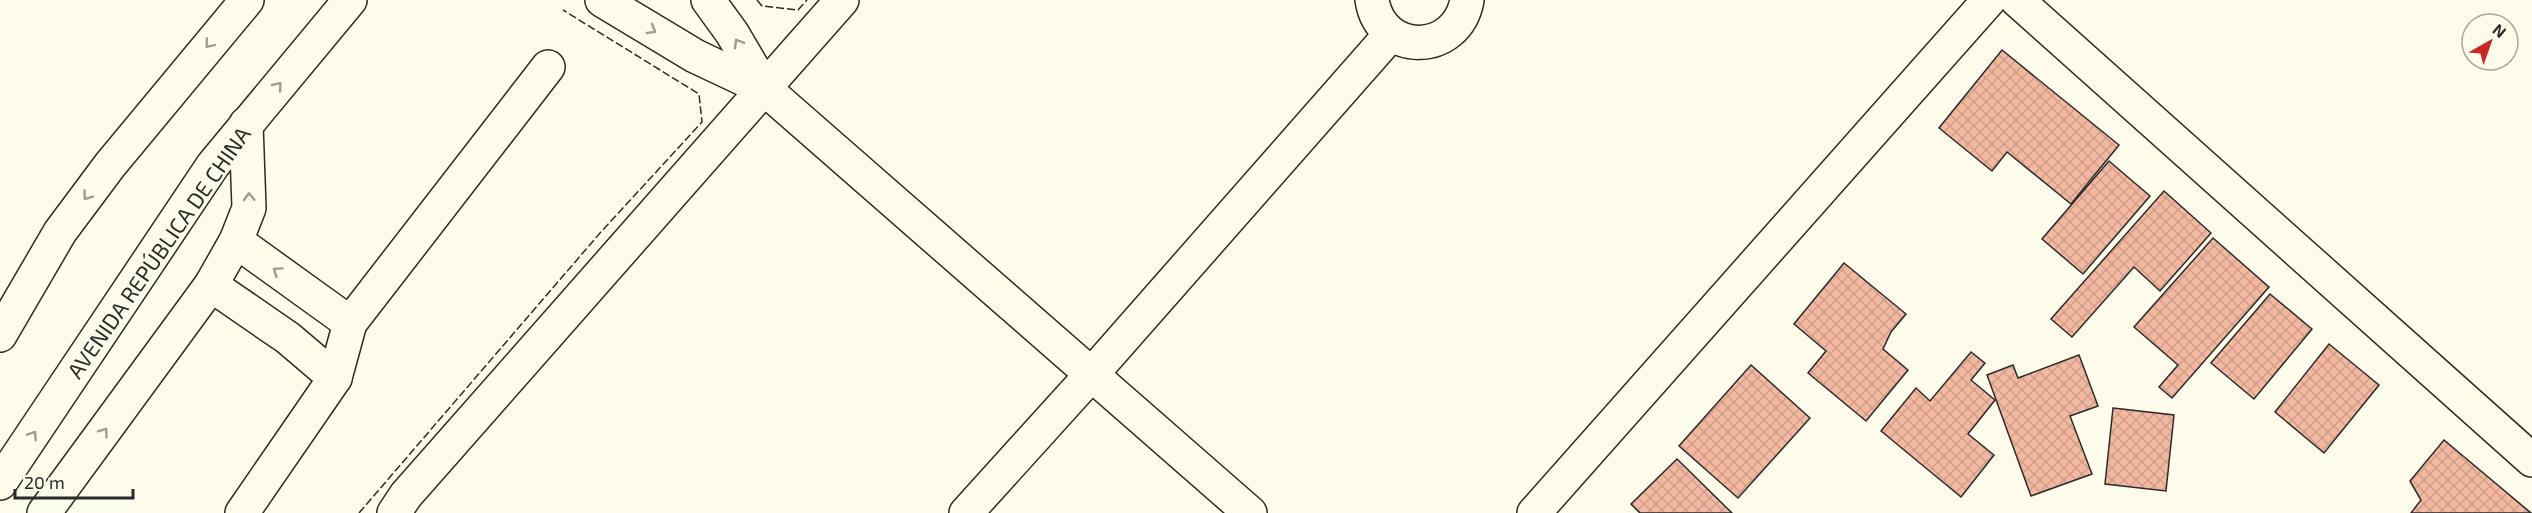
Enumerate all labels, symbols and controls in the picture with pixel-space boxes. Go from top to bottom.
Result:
north arrow [2460,12,2520,72]
text: N [2489,19,2510,41]
one-way arrow [646,23,656,35]
one-way arrow [205,37,216,48]
one-way arrow [734,39,746,49]
one-way arrow [270,82,281,93]
street label: AVENIDA REPÚBLICA DE CHINA [61,121,255,383]
one-way arrow [83,190,94,201]
one-way arrow [243,193,255,202]
one-way arrow [273,267,284,278]
one-way arrow [97,427,108,438]
one-way arrow [26,430,37,441]
scale bar [15,462,134,500]
text: 20 m [24,471,65,493]

